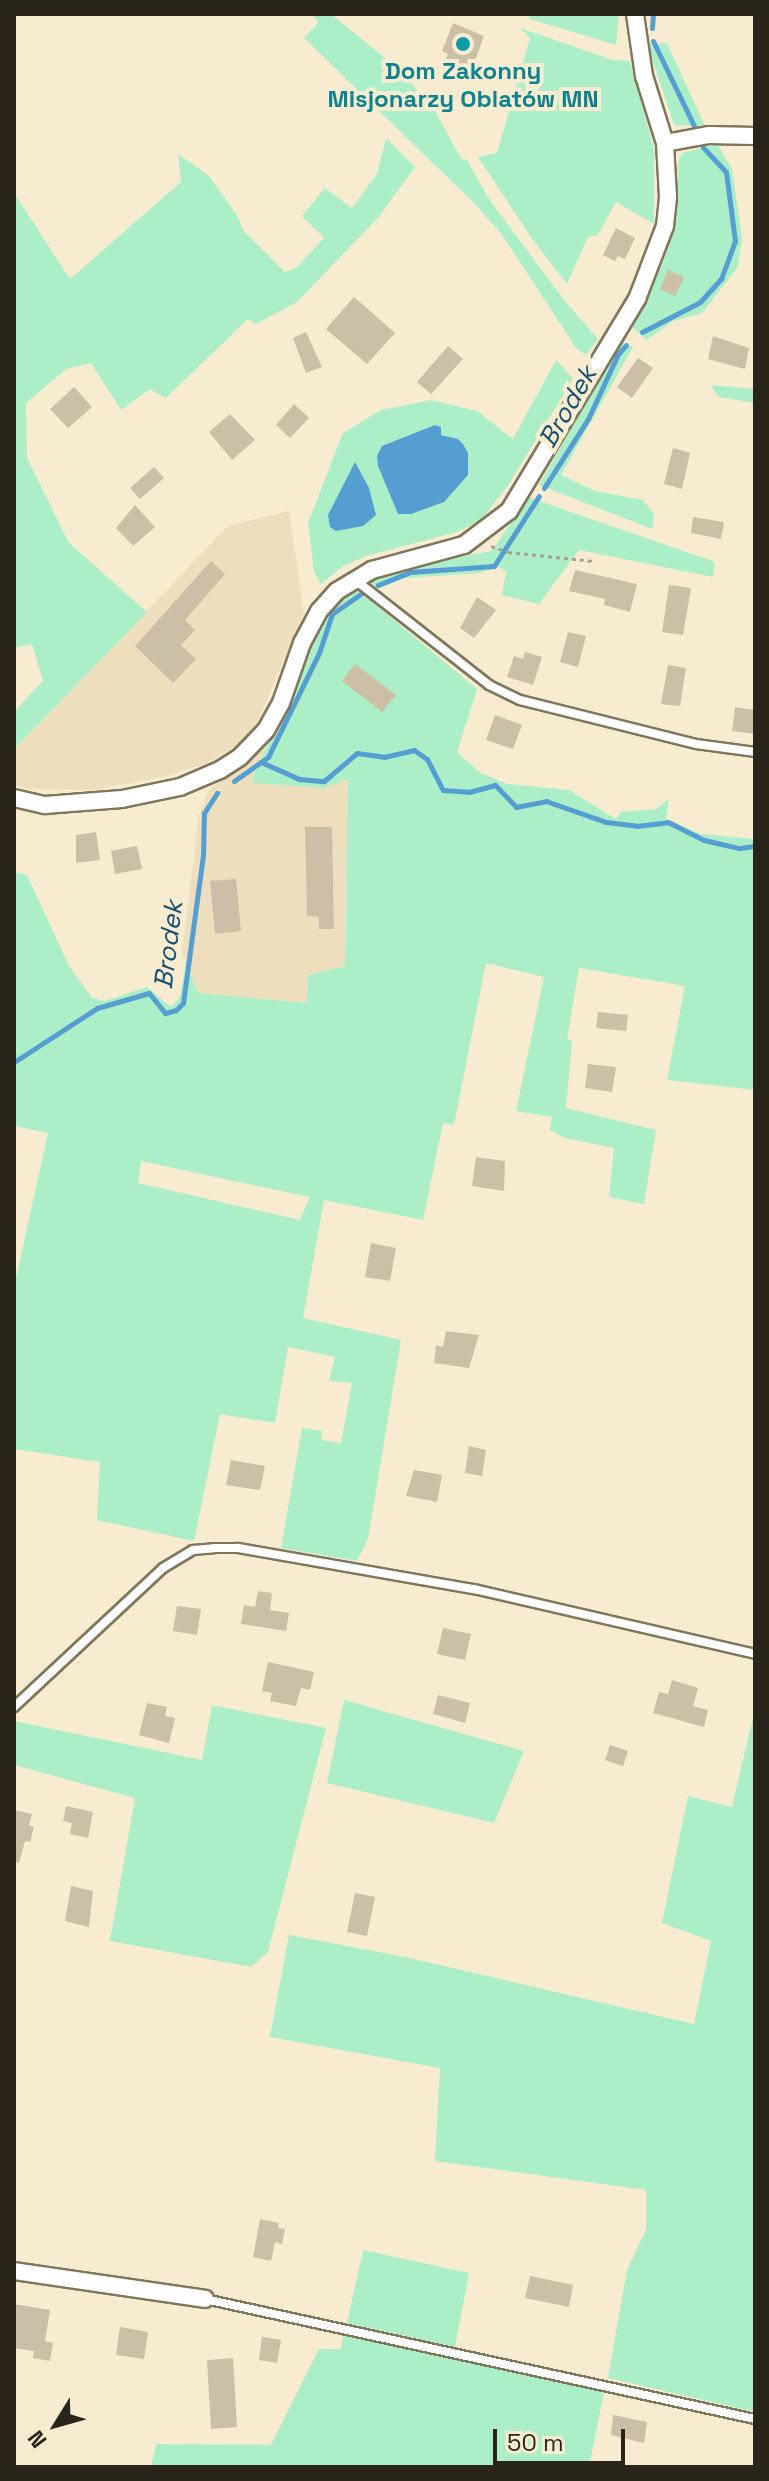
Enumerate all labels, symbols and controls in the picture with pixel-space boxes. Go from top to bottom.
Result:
marker: Dom Zakonny Misjonarzy Oblatów MN [454,35,472,53]
place label: Dom Zakonny Misjonarzy Oblatów MN [328,57,598,113]
water label: Brodek [532,361,604,453]
water label: Brodek [148,899,190,991]
north arrow [16,2385,96,2465]
scale bar [497,2413,629,2463]
text: N [21,2425,52,2454]
text: 50 m [507,2427,564,2458]

